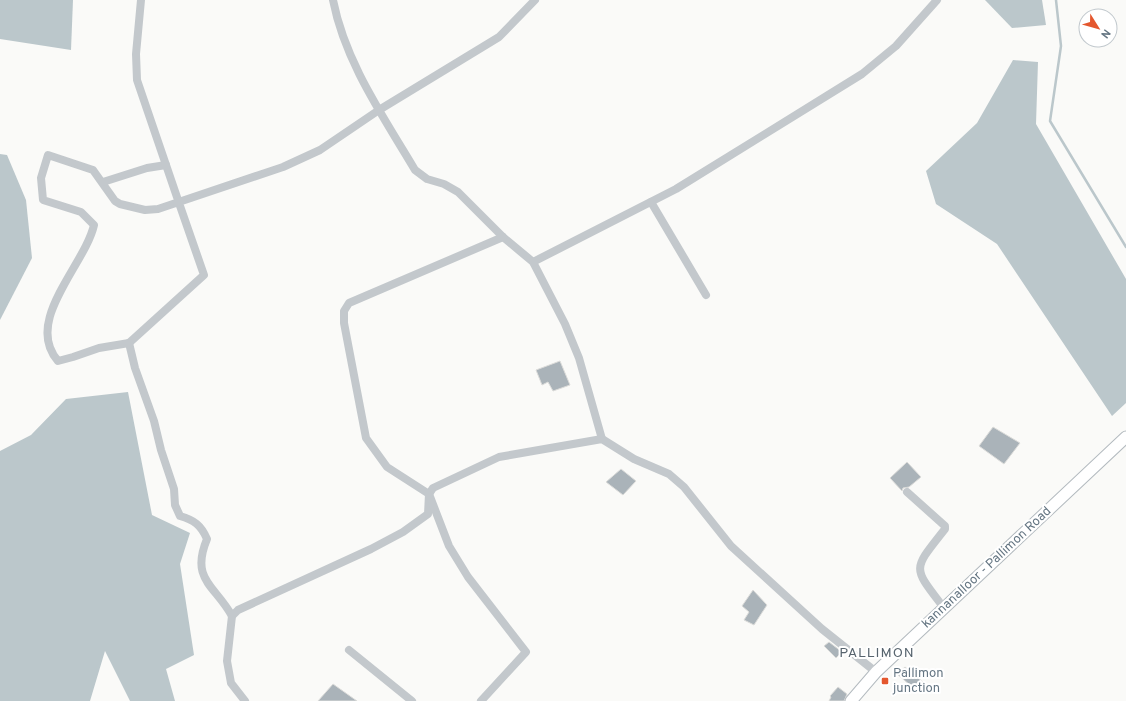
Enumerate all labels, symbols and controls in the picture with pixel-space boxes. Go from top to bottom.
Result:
north arrow [1078,8,1118,48]
text: N [1097,26,1113,41]
street label: kannanalloor - Pallimon Road [919,504,1055,632]
district label: PALLIMON [839,645,915,662]
place label: Pallimon junction [892,666,944,697]
marker: Pallimon junction [880,676,890,686]

